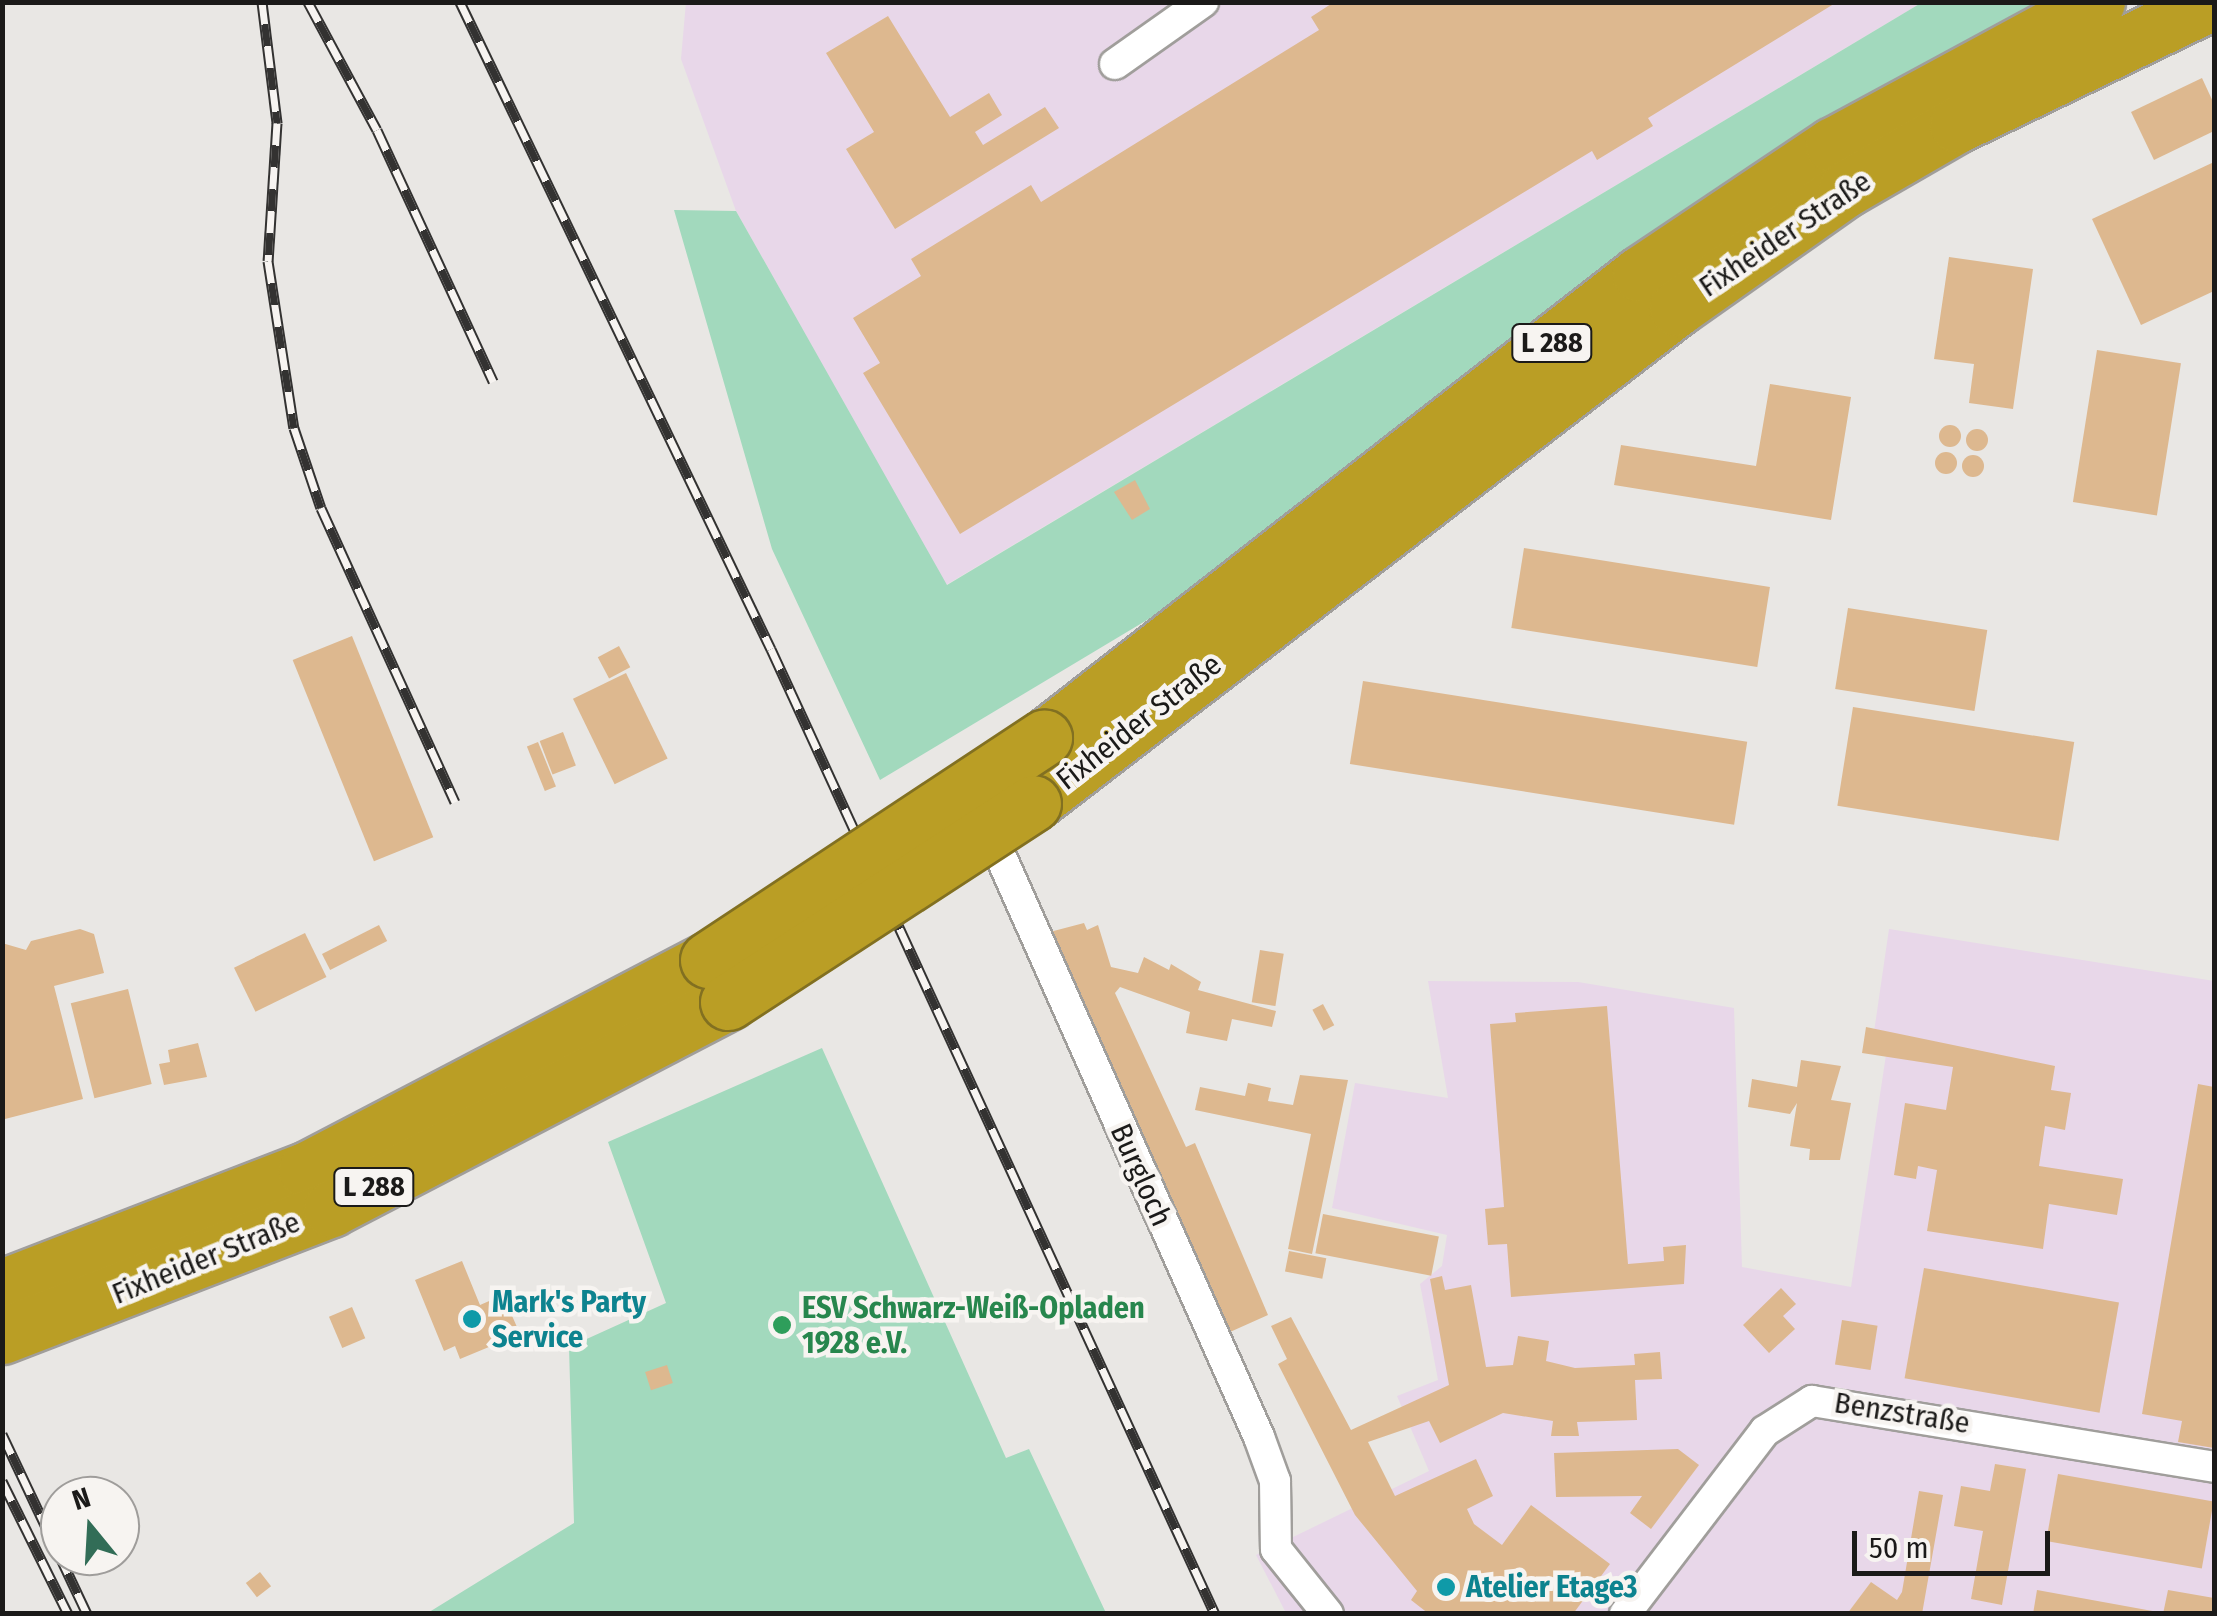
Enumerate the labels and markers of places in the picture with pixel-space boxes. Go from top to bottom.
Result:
place label: Mark's Party Service [492,1284,646,1354]
place label: ESV Schwarz-Weiß-Opladen 1928 e.V. [802,1290,1145,1360]
marker: Mark's Party Service [461,1308,483,1330]
marker: ESV Schwarz-Weiß-Opladen 1928 e.V. [771,1314,793,1336]
place label: Atelier Etage3 [1466,1569,1638,1605]
marker: Atelier Etage3 [1435,1576,1457,1598]

